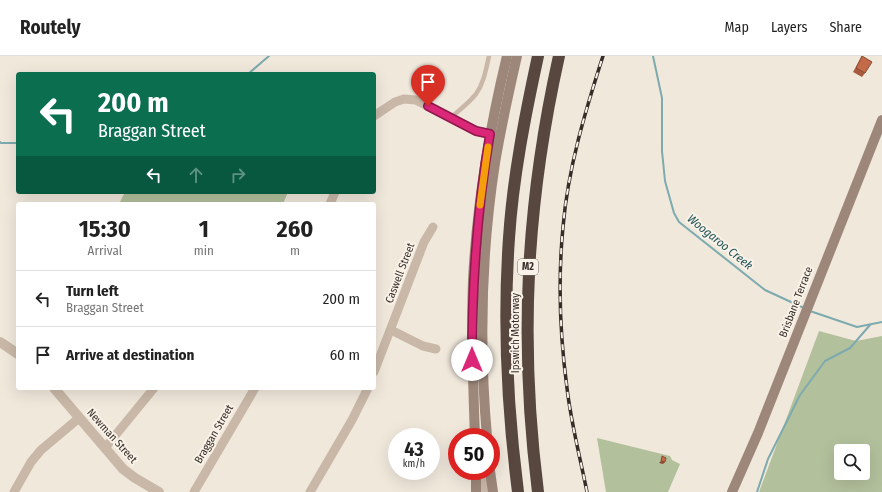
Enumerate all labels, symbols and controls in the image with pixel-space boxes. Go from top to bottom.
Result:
text: Routely [20,16,80,39]
text: Map [725,19,749,36]
text: Layers [771,19,807,36]
text: Share [829,19,862,36]
pin [411,65,445,106]
icon: arrive [417,71,439,93]
text: 200 m [98,86,169,119]
icon: left [32,88,84,140]
text: Braggan Street [98,120,206,142]
icon: left [143,164,165,186]
icon: ahead [185,164,207,186]
icon: right [227,164,249,186]
water label: Woogaroo Creek [685,211,756,273]
text: 15:30 [79,215,131,243]
text: 1 [199,215,209,243]
text: 260 [277,215,313,243]
street label: Caswell Street [383,241,418,305]
text: Arrival [88,243,122,258]
text: min [194,243,214,258]
text: m [290,243,300,258]
road number: M2 [518,259,538,275]
street label: Brisbane Terrace [777,265,815,339]
text: Turn left [66,282,119,300]
icon: left [32,288,54,310]
text: 200 m [323,290,360,308]
street label: Ipswich Motorway [509,293,522,373]
text: Braggan Street [66,300,144,315]
position arrow [451,339,493,381]
icon: arrive [32,344,54,366]
text: Arrive at destination [66,346,194,364]
text: 60 m [330,346,360,364]
street label: Braggan Street [192,402,236,466]
street label: Newman Street [84,406,140,466]
speed limit sign: 50 [448,428,500,480]
text: 43 [404,437,424,461]
map controls [834,444,870,480]
button: search [834,444,870,480]
text: km/h [403,458,425,470]

